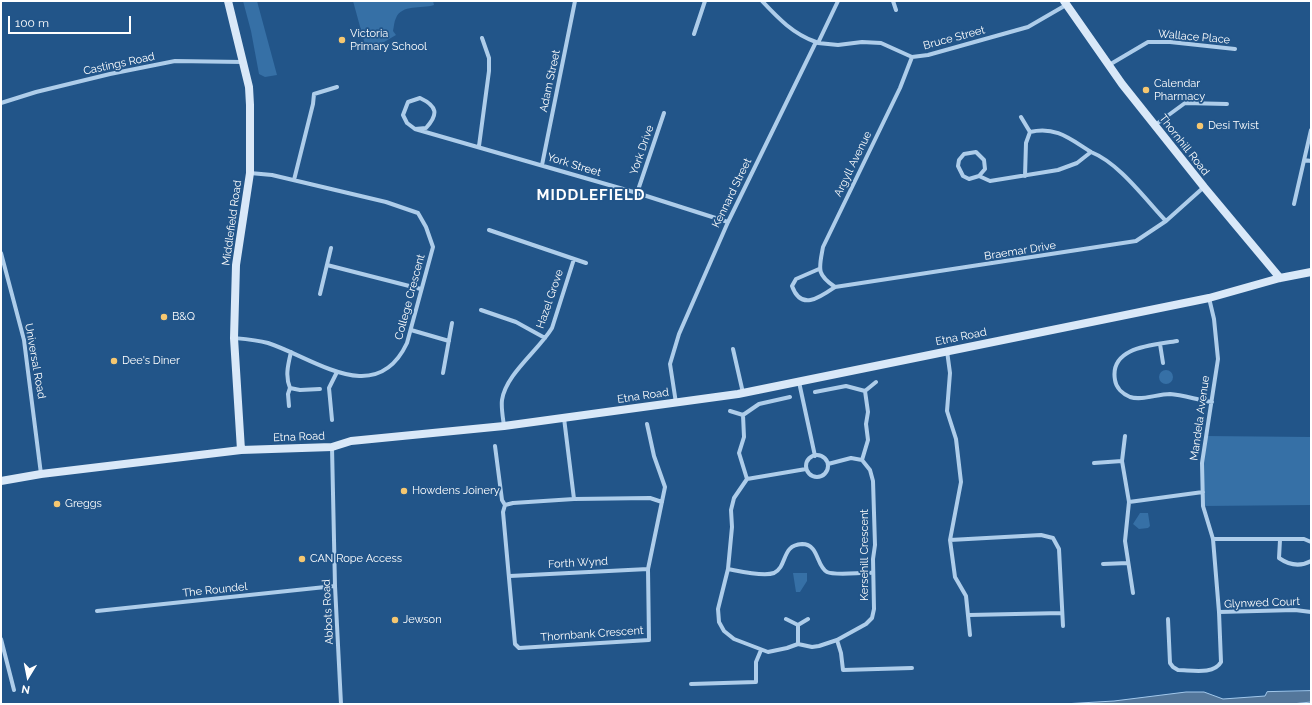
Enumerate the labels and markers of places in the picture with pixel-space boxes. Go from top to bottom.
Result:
place label: Victoria Primary School [350,27,427,53]
marker: Victoria Primary School [337,35,347,45]
place label: Calendar Pharmacy [1154,77,1205,103]
marker: Calendar Pharmacy [1141,85,1151,95]
place label: Desi Twist [1208,119,1259,133]
marker: Desi Twist [1195,121,1205,131]
place label: B&Q [172,310,195,324]
marker: B&Q [159,312,169,322]
place label: Dee's Diner [122,354,180,368]
marker: Dee's Diner [109,356,119,366]
place label: Howdens Joinery [412,484,500,498]
marker: Howdens Joinery [399,486,409,496]
place label: Greggs [65,497,102,511]
marker: Greggs [52,499,62,509]
place label: CAN Rope Access [310,552,402,566]
marker: CAN Rope Access [297,554,307,564]
place label: Jewson [403,613,442,627]
marker: Jewson [390,615,400,625]

